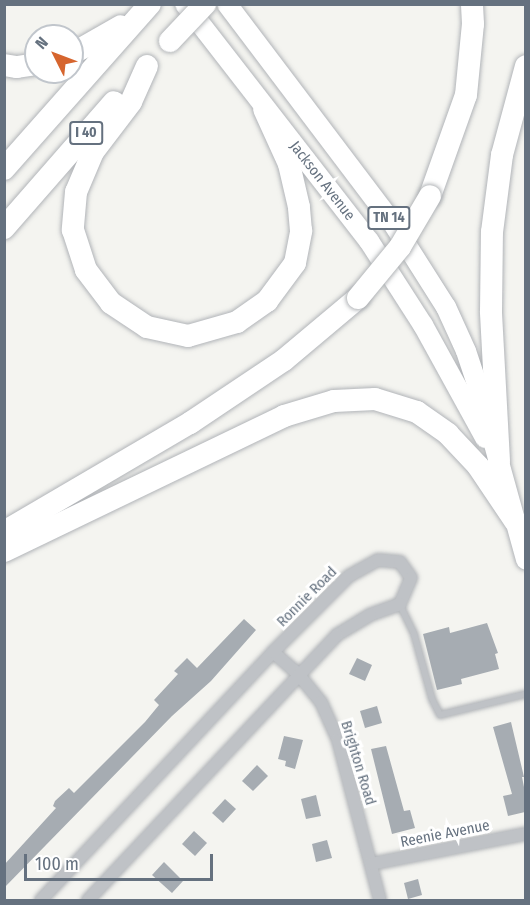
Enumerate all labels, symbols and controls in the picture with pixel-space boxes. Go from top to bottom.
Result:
north arrow [24,24,84,84]
text: N [31,33,52,53]
road number: I 40 [68,122,104,144]
street label: Jackson Avenue [285,138,359,224]
road number: TN 14 [366,207,412,229]
street label: Ronnie Road [273,563,341,631]
street label: Brighton Road [337,719,379,807]
street label: Reenie Avenue [399,817,491,851]
scale bar [27,842,216,880]
text: 100 m [35,853,79,875]

